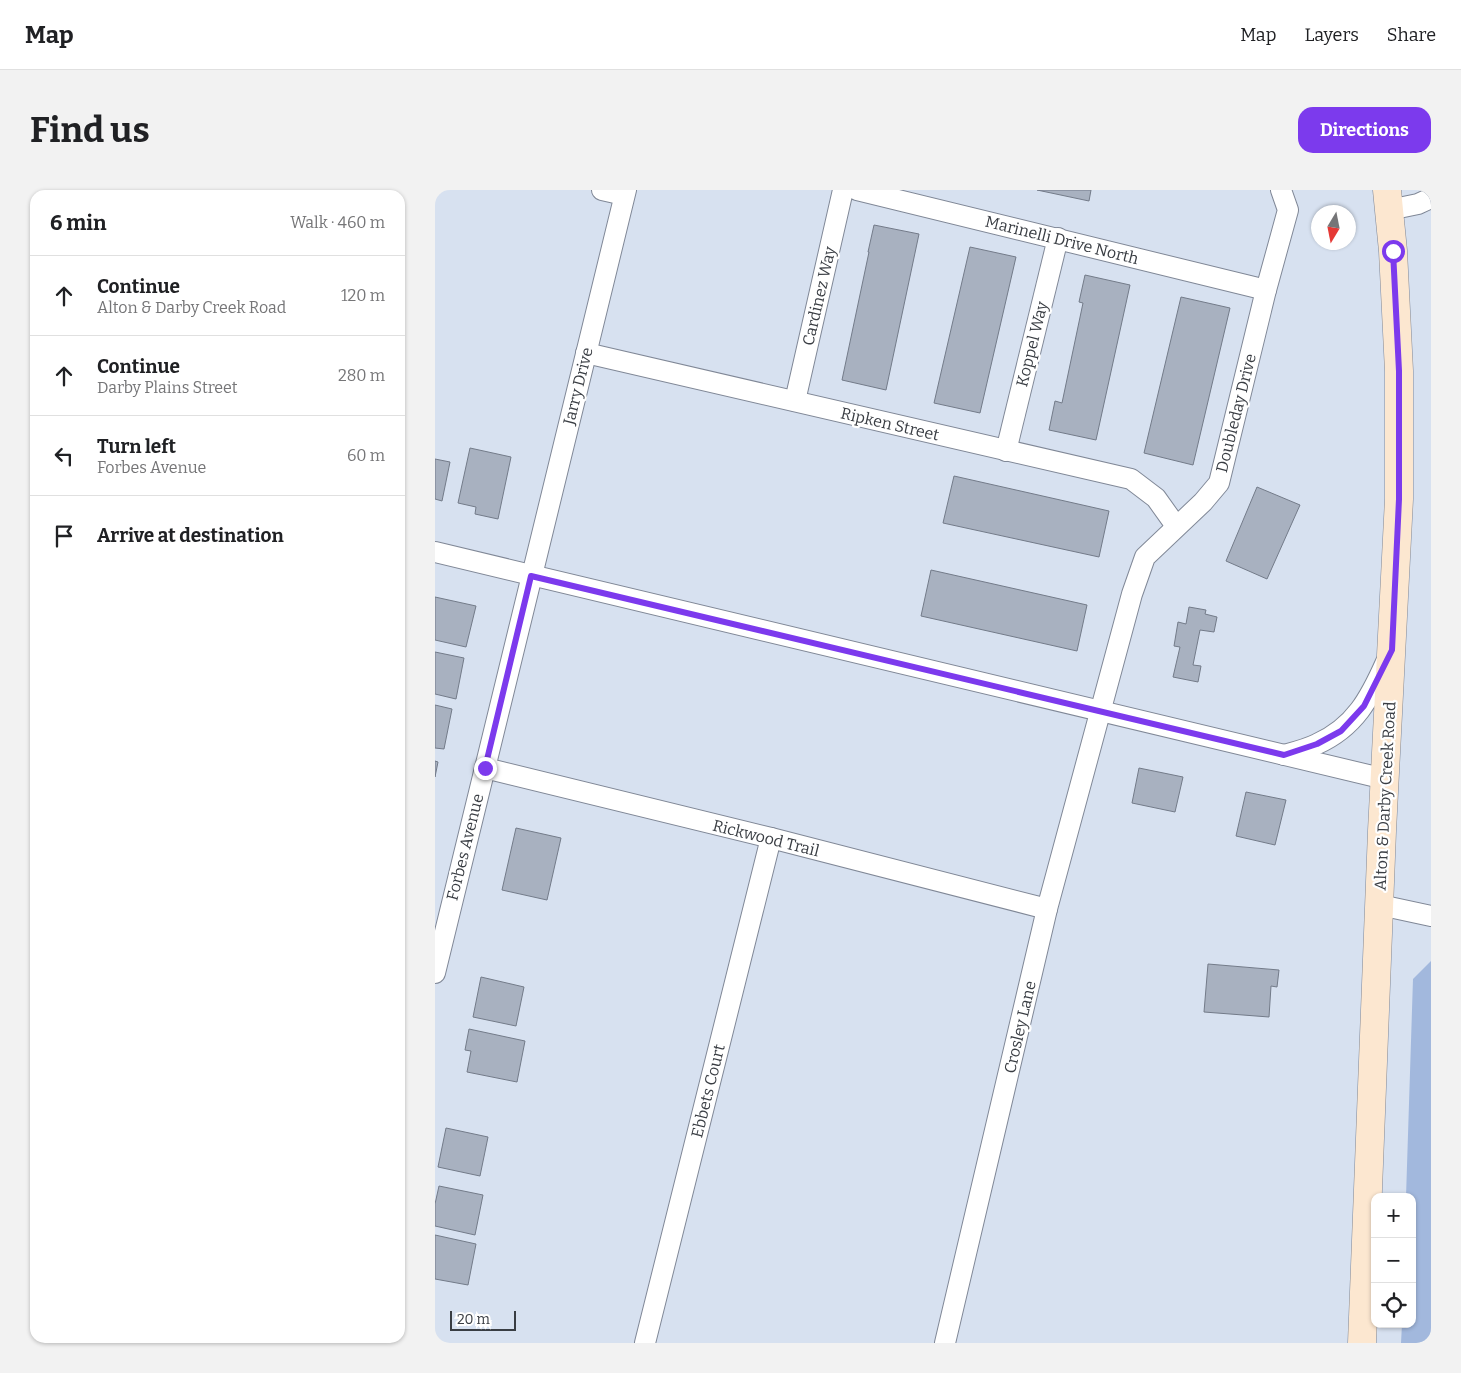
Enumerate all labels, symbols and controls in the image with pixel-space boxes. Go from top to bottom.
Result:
text: Map [25,21,74,49]
text: Map [1240,24,1276,46]
text: Layers [1304,24,1359,46]
text: Share [1387,24,1436,46]
button: Directions [1298,107,1431,153]
text: Find us [30,109,150,151]
north arrow [1311,205,1356,250]
text: 6 min [50,210,106,236]
street label: Marinelli Drive North [983,212,1141,268]
text: Walk · 460 m [290,213,385,232]
route start [1382,240,1405,263]
street label: Cardinez Way [798,244,840,347]
text: Continue [97,275,180,298]
icon: ahead [50,282,78,310]
text: 120 m [341,286,385,305]
text: Alton & Darby Creek Road [97,298,286,317]
street label: Koppel Way [1012,299,1052,389]
street label: Jarry Drive [559,345,597,428]
street label: Doubleday Drive [1212,352,1260,474]
text: Continue [97,355,180,378]
icon: ahead [50,362,78,390]
text: 280 m [338,366,385,385]
text: Darby Plains Street [97,378,238,397]
street label: Ripken Street [839,403,941,445]
text: Turn left [97,435,176,458]
icon: left [50,442,78,470]
text: 60 m [347,446,385,465]
text: Forbes Avenue [97,458,206,477]
icon: arrive [50,522,78,550]
text: Arrive at destination [97,524,284,547]
street label: Alton & Darby Creek Road [1371,700,1399,891]
route end [474,757,497,780]
street label: Forbes Avenue [443,792,487,902]
street label: Rickwood Trail [711,816,822,861]
street label: Crosley Lane [1000,979,1040,1075]
street label: Ebbets Court [687,1042,729,1140]
map controls [1371,1193,1416,1328]
button: + [1371,1193,1416,1238]
button: − [1371,1238,1416,1283]
button: locate [1371,1283,1416,1328]
scale bar [450,1308,516,1331]
text: 20 m [457,1311,490,1328]

